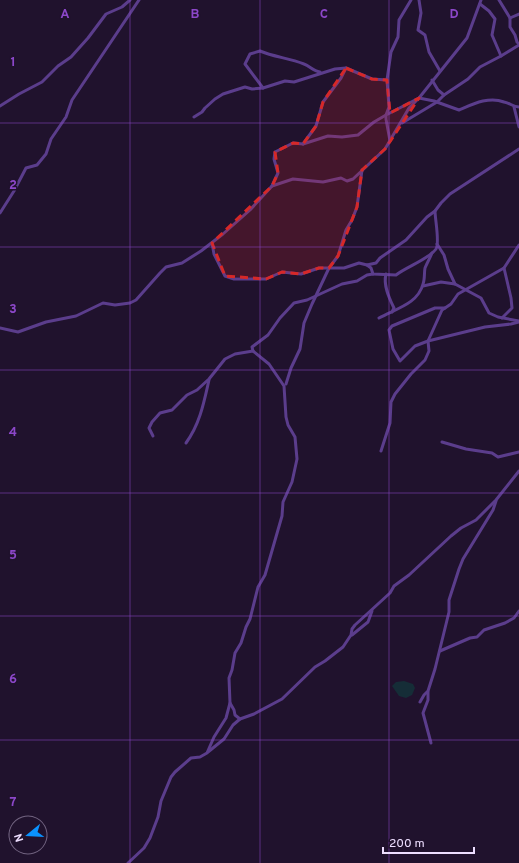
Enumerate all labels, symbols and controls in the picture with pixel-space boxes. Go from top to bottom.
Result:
text: A [60,7,70,23]
text: B [191,7,200,23]
text: C [320,7,328,23]
text: D [449,7,459,23]
text: 1 [10,55,16,71]
text: 2 [9,178,17,194]
text: 3 [9,302,17,318]
text: 4 [9,425,17,441]
text: 5 [9,548,17,564]
text: 6 [9,672,17,688]
text: 7 [10,795,17,811]
north arrow [8,815,48,855]
scale bar [383,829,474,855]
text: N [12,832,27,844]
text: 200 m [389,836,425,852]

